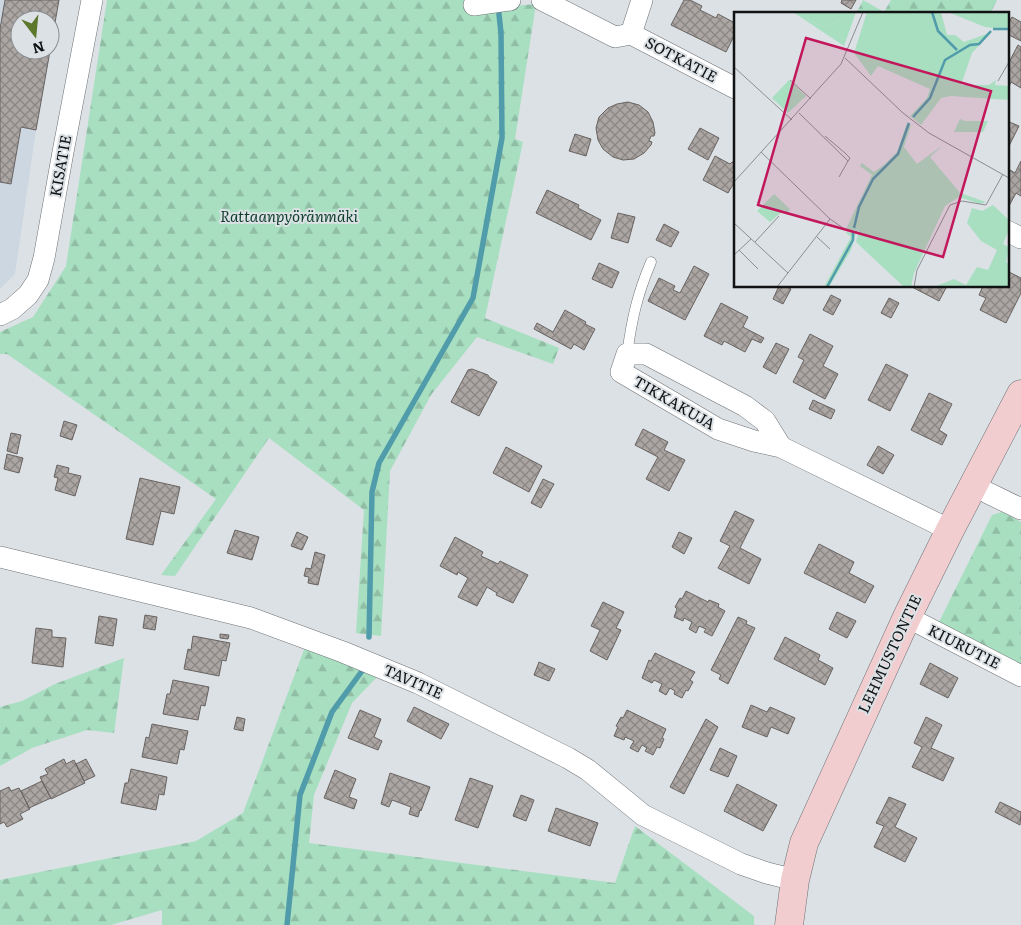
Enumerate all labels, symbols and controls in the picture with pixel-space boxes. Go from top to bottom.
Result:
north arrow [10,10,60,60]
inset map [734,12,1008,288]
street label: SOTKATIE [642,30,722,87]
text: N [30,37,47,60]
street label: KISATIE [43,133,76,198]
park label: Rattaanpyöränmäki [220,204,358,227]
street label: TIKKAKUJA [629,369,720,435]
street label: LEHMUSTONTIE [851,590,926,717]
street label: KIURUTIE [924,618,1005,674]
street label: TAVITIE [380,657,447,704]

